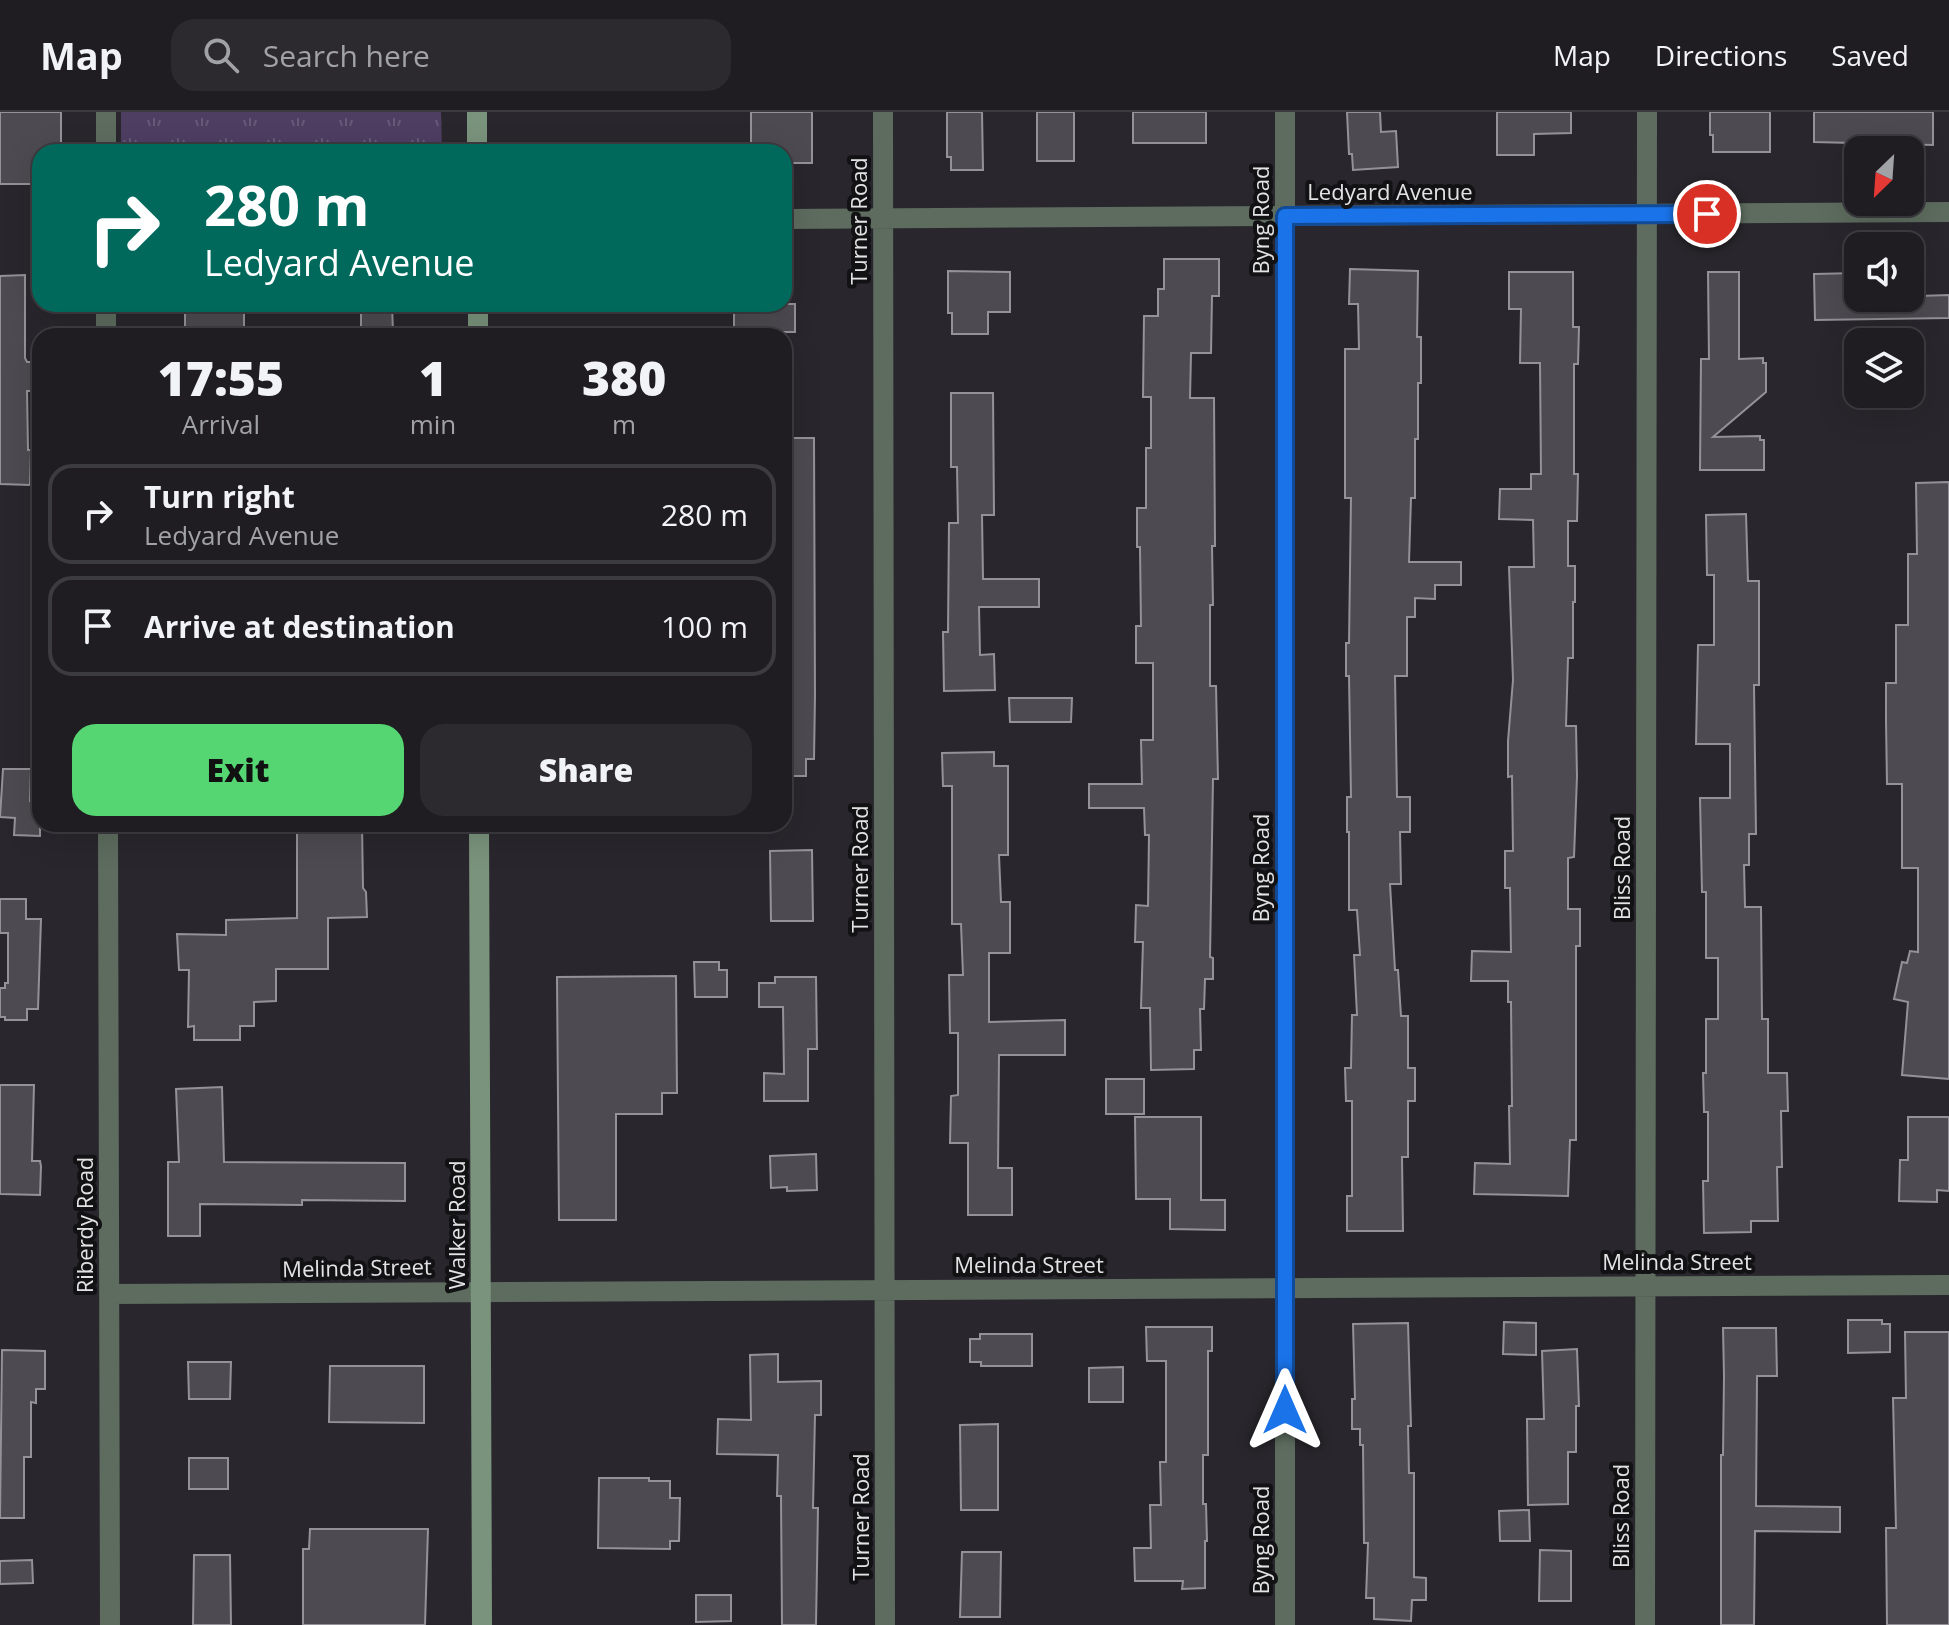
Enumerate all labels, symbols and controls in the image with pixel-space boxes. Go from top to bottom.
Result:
search box [171,19,731,91]
text: Map [40,29,123,81]
icon: search [199,33,243,77]
text: Search here [263,35,430,76]
text: Map [1553,36,1611,74]
text: Directions [1655,36,1787,74]
text: Saved [1831,36,1909,74]
north arrow [1844,136,1924,216]
map controls [1844,136,1924,408]
street label: Turner Road [843,157,873,285]
text: 280 m [204,166,370,242]
street label: Byng Road [1245,166,1275,274]
icon: right [72,176,176,280]
street label: Ledyard Avenue [1307,176,1473,206]
pin [1673,180,1741,248]
icon: arrive [1685,192,1729,236]
button: sound [1844,232,1924,312]
text: Ledyard Avenue [204,238,475,287]
button: layers [1844,328,1924,408]
text: 17:55 [158,345,284,410]
text: 1 [419,345,447,410]
text: 380 [582,345,666,410]
text: Arrival [182,406,260,442]
text: min [410,406,456,442]
text: m [612,406,636,442]
text: Turn right [144,476,295,517]
icon: right [76,492,120,536]
text: 280 m [661,494,748,535]
text: Ledyard Avenue [144,517,339,553]
icon: arrive [76,604,120,648]
text: Arrive at destination [144,606,455,647]
text: 100 m [661,606,748,647]
button: Exit [72,724,404,816]
button: Share [420,724,752,816]
street label: Turner Road [844,805,874,933]
street label: Byng Road [1245,814,1275,922]
street label: Bliss Road [1606,816,1636,920]
street label: Riberdy Road [69,1157,99,1293]
street label: Walker Road [441,1160,471,1290]
street label: Melinda Street [1602,1246,1752,1276]
street label: Melinda Street [954,1249,1104,1279]
street label: Melinda Street [282,1251,432,1283]
position arrow [1243,1368,1327,1452]
street label: Turner Road [845,1453,875,1581]
street label: Bliss Road [1605,1464,1635,1568]
street label: Byng Road [1245,1486,1275,1594]

